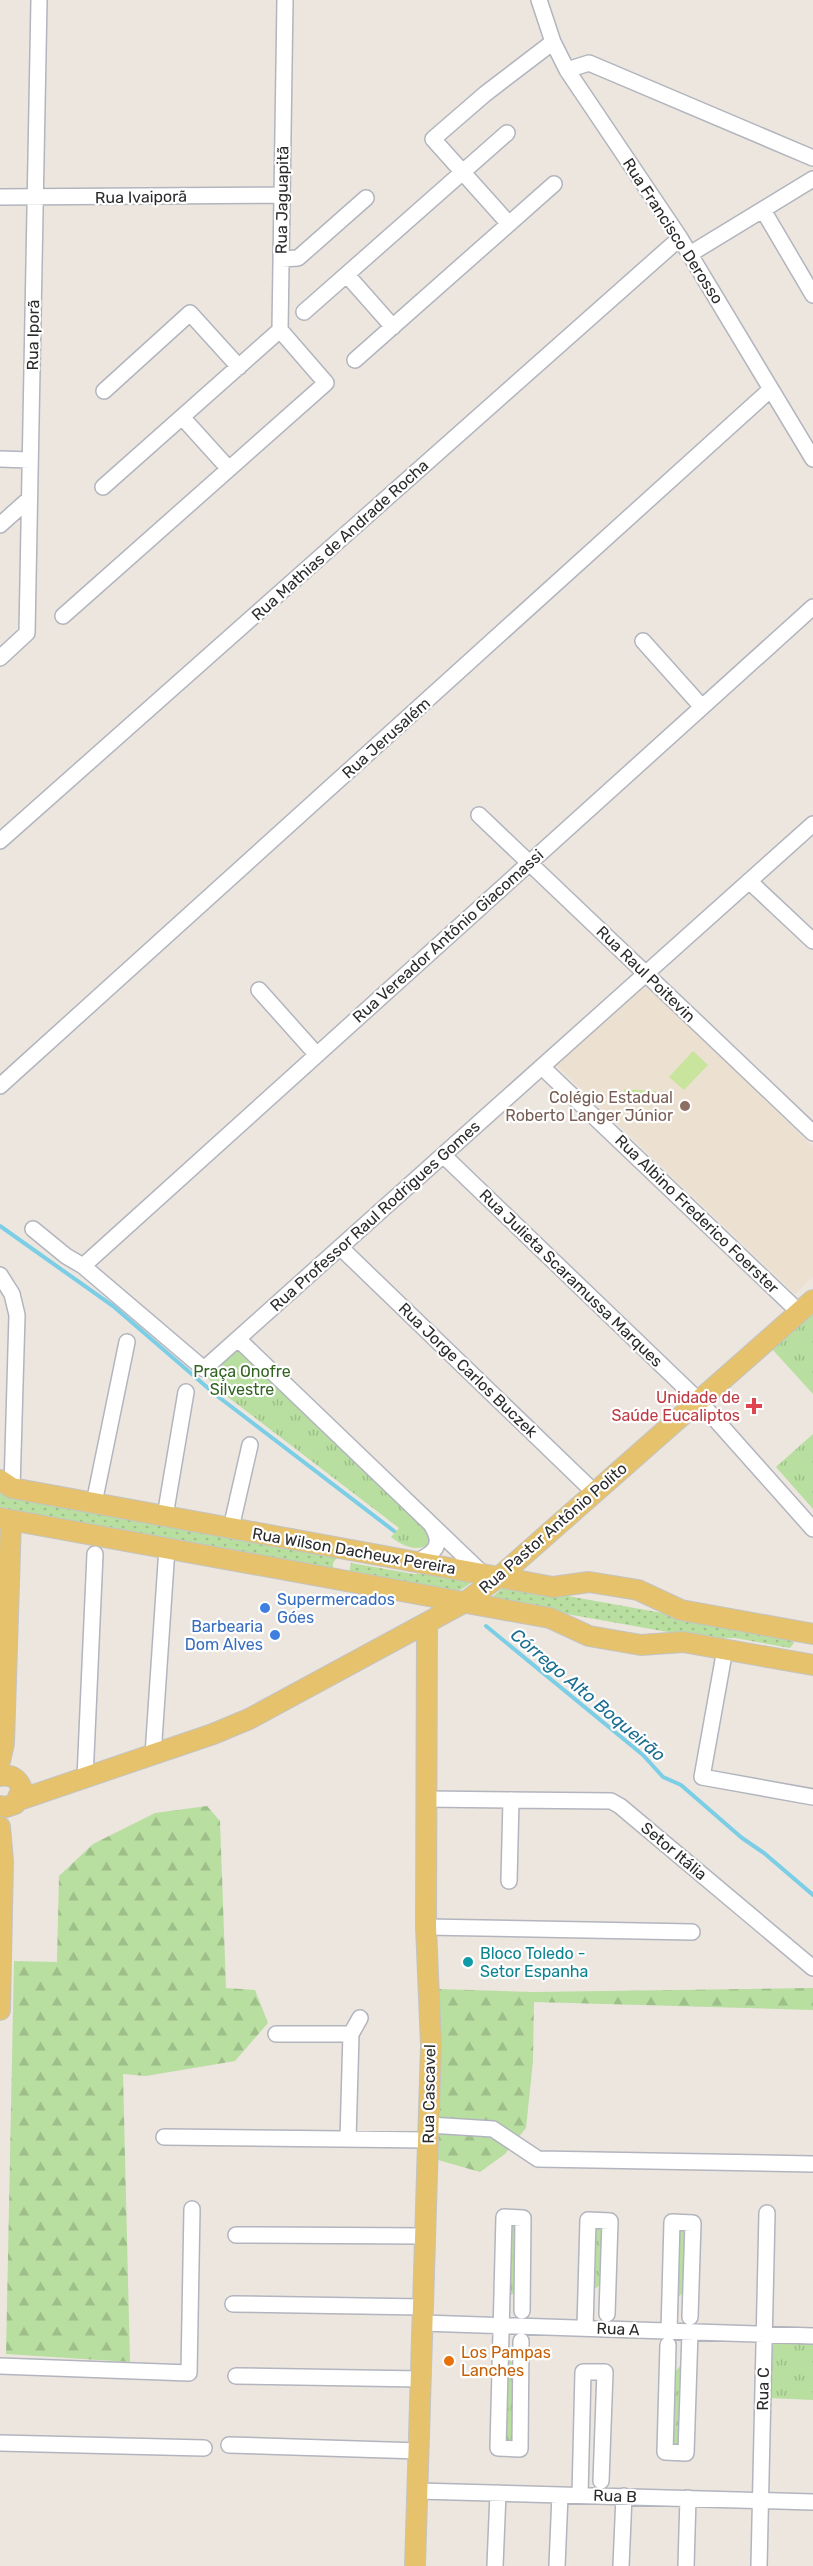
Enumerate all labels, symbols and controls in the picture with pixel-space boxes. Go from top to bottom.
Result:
street label: Rua Jaguapitã [272,146,292,254]
street label: Rua Francisco Derosso [619,155,727,307]
street label: Rua Ivaiporã [95,187,187,207]
street label: Rua Iporã [23,299,43,371]
street label: Rua Mathias de Andrade Rocha [248,456,432,624]
street label: Rua Jerusalém [338,694,434,782]
street label: Rua Vereador Antônio Giacomassi [349,845,547,1027]
street label: Rua Raul Poitevin [593,922,699,1026]
place label: Colégio Estadual Roberto Langer Júnior [505,1088,673,1125]
marker: Colégio Estadual Roberto Langer Júnior [678,1099,692,1113]
street label: Rua Professor Raul Rodrigues Gomes [266,1117,484,1315]
street label: Rua Albino Frederico Foerster [611,1131,783,1297]
street label: Rua Julieta Scaramussa Marques [475,1185,667,1371]
street label: Rua Jorge Carlos Buczek [395,1299,542,1442]
park label: Praça Onofre Silvestre [193,1362,291,1399]
place label: Unidade de Saúde Eucaliptos [611,1388,740,1425]
marker: Unidade de Saúde Eucaliptos [745,1397,763,1415]
street label: Rua Pastor Antônio Polito [475,1459,631,1597]
street label: Rua Wilson Dacheux Pereira [251,1524,457,1578]
place label: Supermercados Góes [277,1590,395,1627]
marker: Supermercados Góes [258,1601,272,1615]
place label: Barbearia Dom Alves [185,1617,263,1654]
water label: Córrego Alto Boqueirão [506,1624,670,1766]
marker: Barbearia Dom Alves [268,1628,282,1642]
street label: Setor Itália [637,1818,711,1884]
place label: Bloco Toledo - Setor Espanha [480,1944,588,1981]
marker: Bloco Toledo - Setor Espanha [461,1955,475,1969]
street label: Rua Cascavel [419,2044,439,2144]
street label: Rua A [596,2319,640,2339]
place label: Los Pampas Lanches [461,2343,551,2380]
marker: Los Pampas Lanches [442,2354,456,2368]
street label: Rua C [753,2367,773,2411]
street label: Rua B [593,2486,637,2506]

